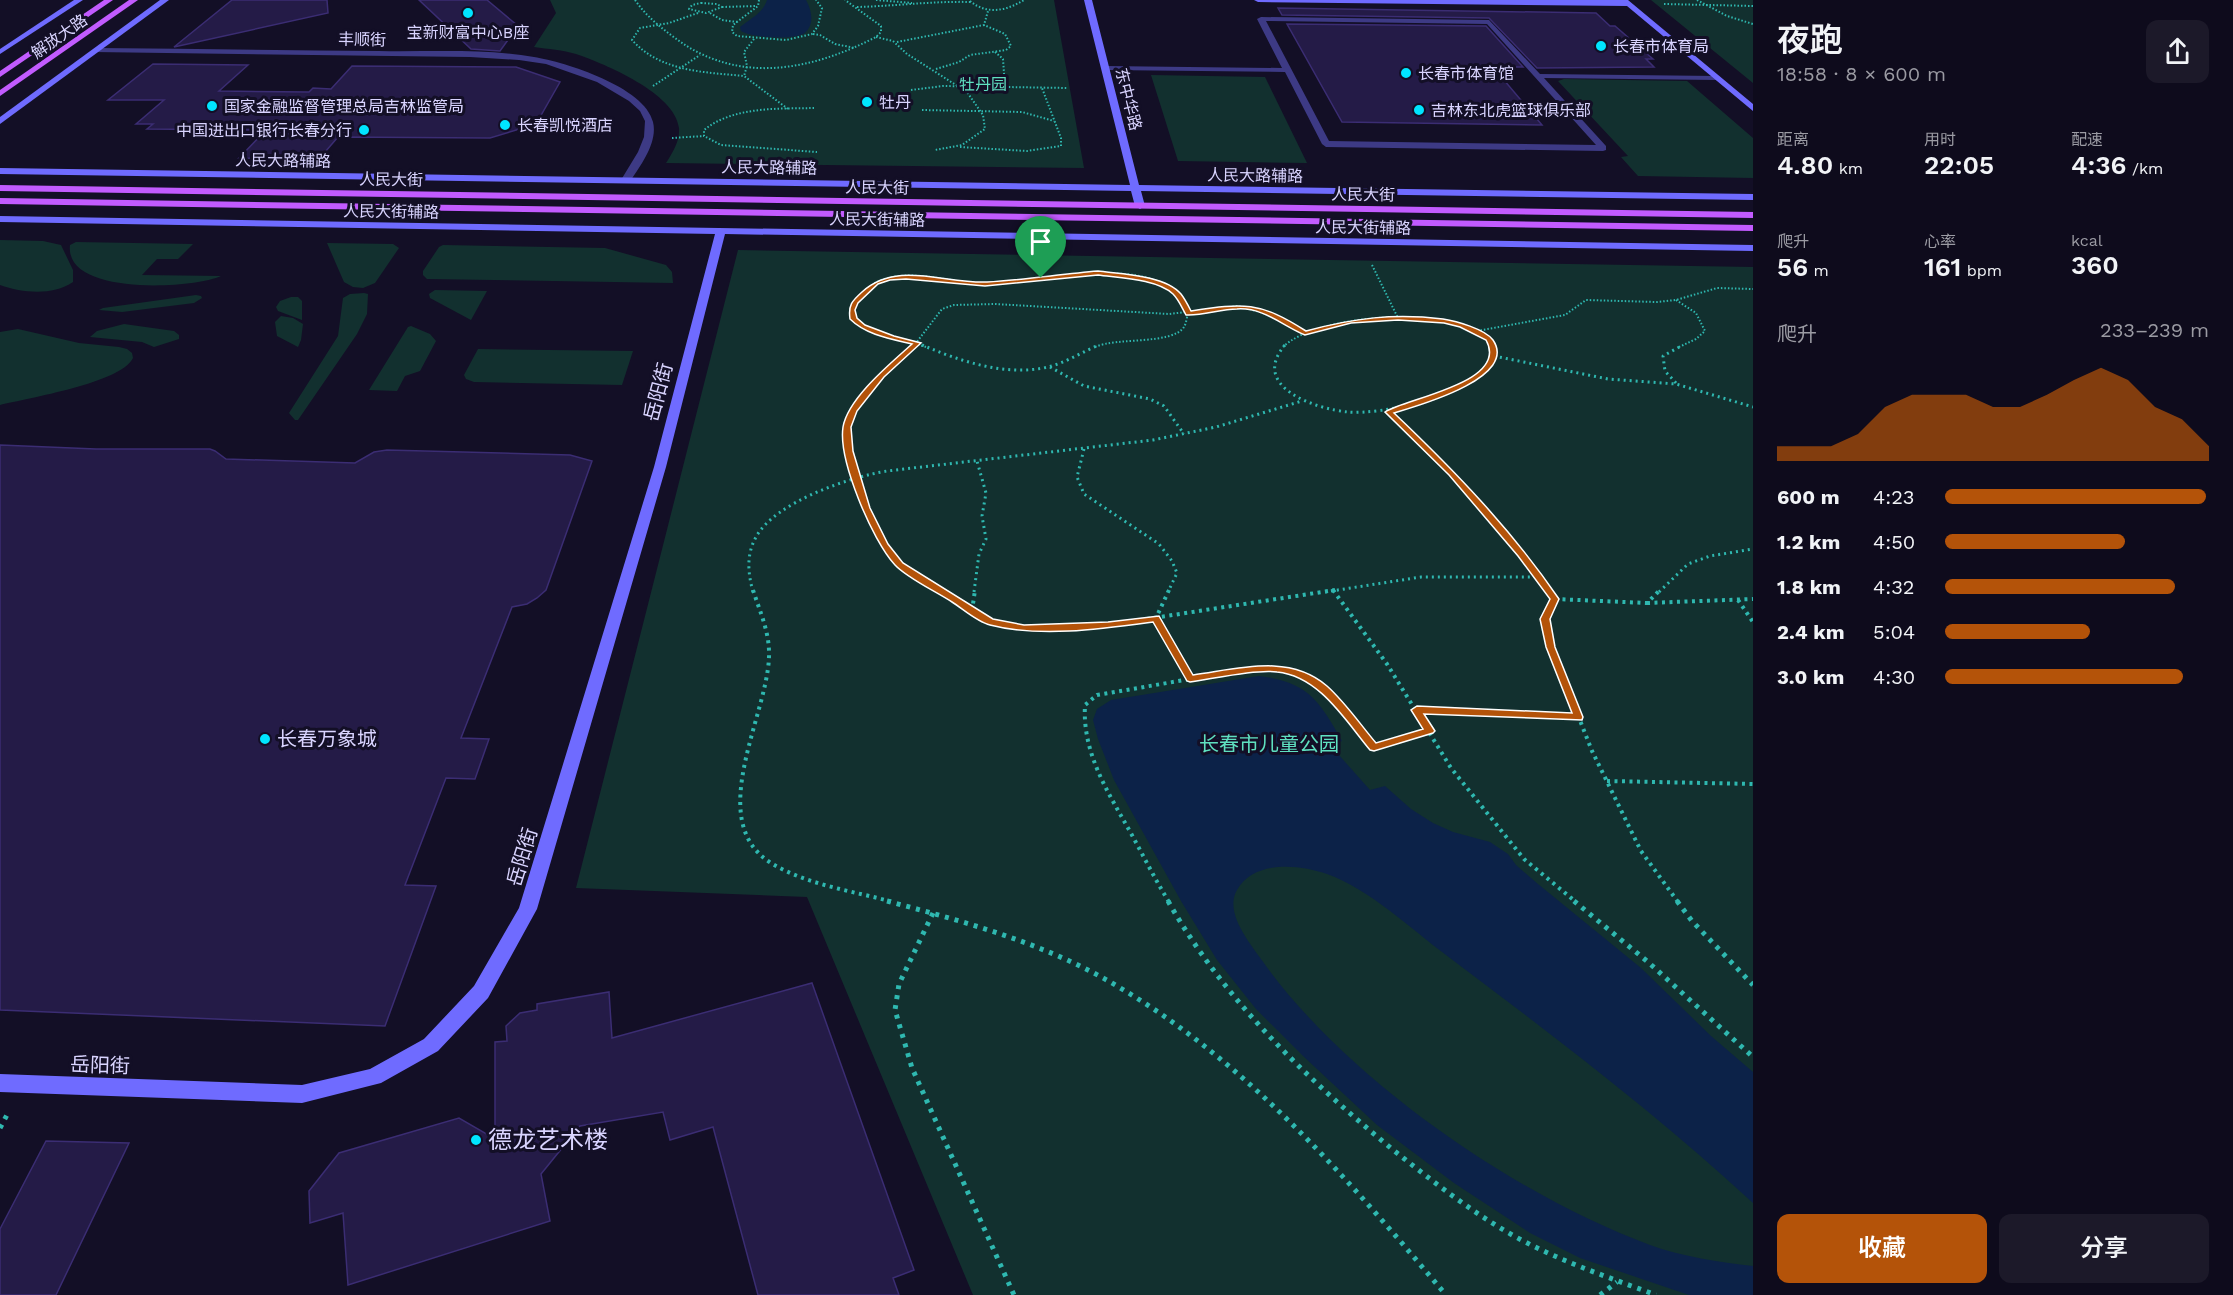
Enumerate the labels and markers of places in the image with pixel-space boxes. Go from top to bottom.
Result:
marker: 宝新财富中心B座 [461,6,475,20]
place label: 宝新财富中心B座 [407,23,529,42]
place label: 长春市体育局 [1613,37,1709,56]
marker: 长春市体育局 [1594,39,1608,53]
place label: 长春市体育馆 [1418,64,1514,83]
marker: 长春市体育馆 [1399,66,1413,80]
place label: 牡丹 [879,93,911,112]
marker: 牡丹 [860,95,874,109]
place label: 国家金融监督管理总局吉林监管局 [224,97,464,116]
marker: 国家金融监督管理总局吉林监管局 [205,99,219,113]
place label: 吉林东北虎篮球俱乐部 [1431,101,1591,120]
marker: 吉林东北虎篮球俱乐部 [1412,103,1426,117]
place label: 长春凯悦酒店 [517,116,613,135]
marker: 长春凯悦酒店 [498,118,512,132]
place label: 中国进出口银行长春分行 [176,121,352,140]
marker: 中国进出口银行长春分行 [357,123,371,137]
pin [1015,216,1066,278]
place label: 长春万象城 [277,727,377,751]
marker: 长春万象城 [258,732,272,746]
place label: 德龙艺术楼 [488,1126,608,1154]
marker: 德龙艺术楼 [469,1133,483,1147]

